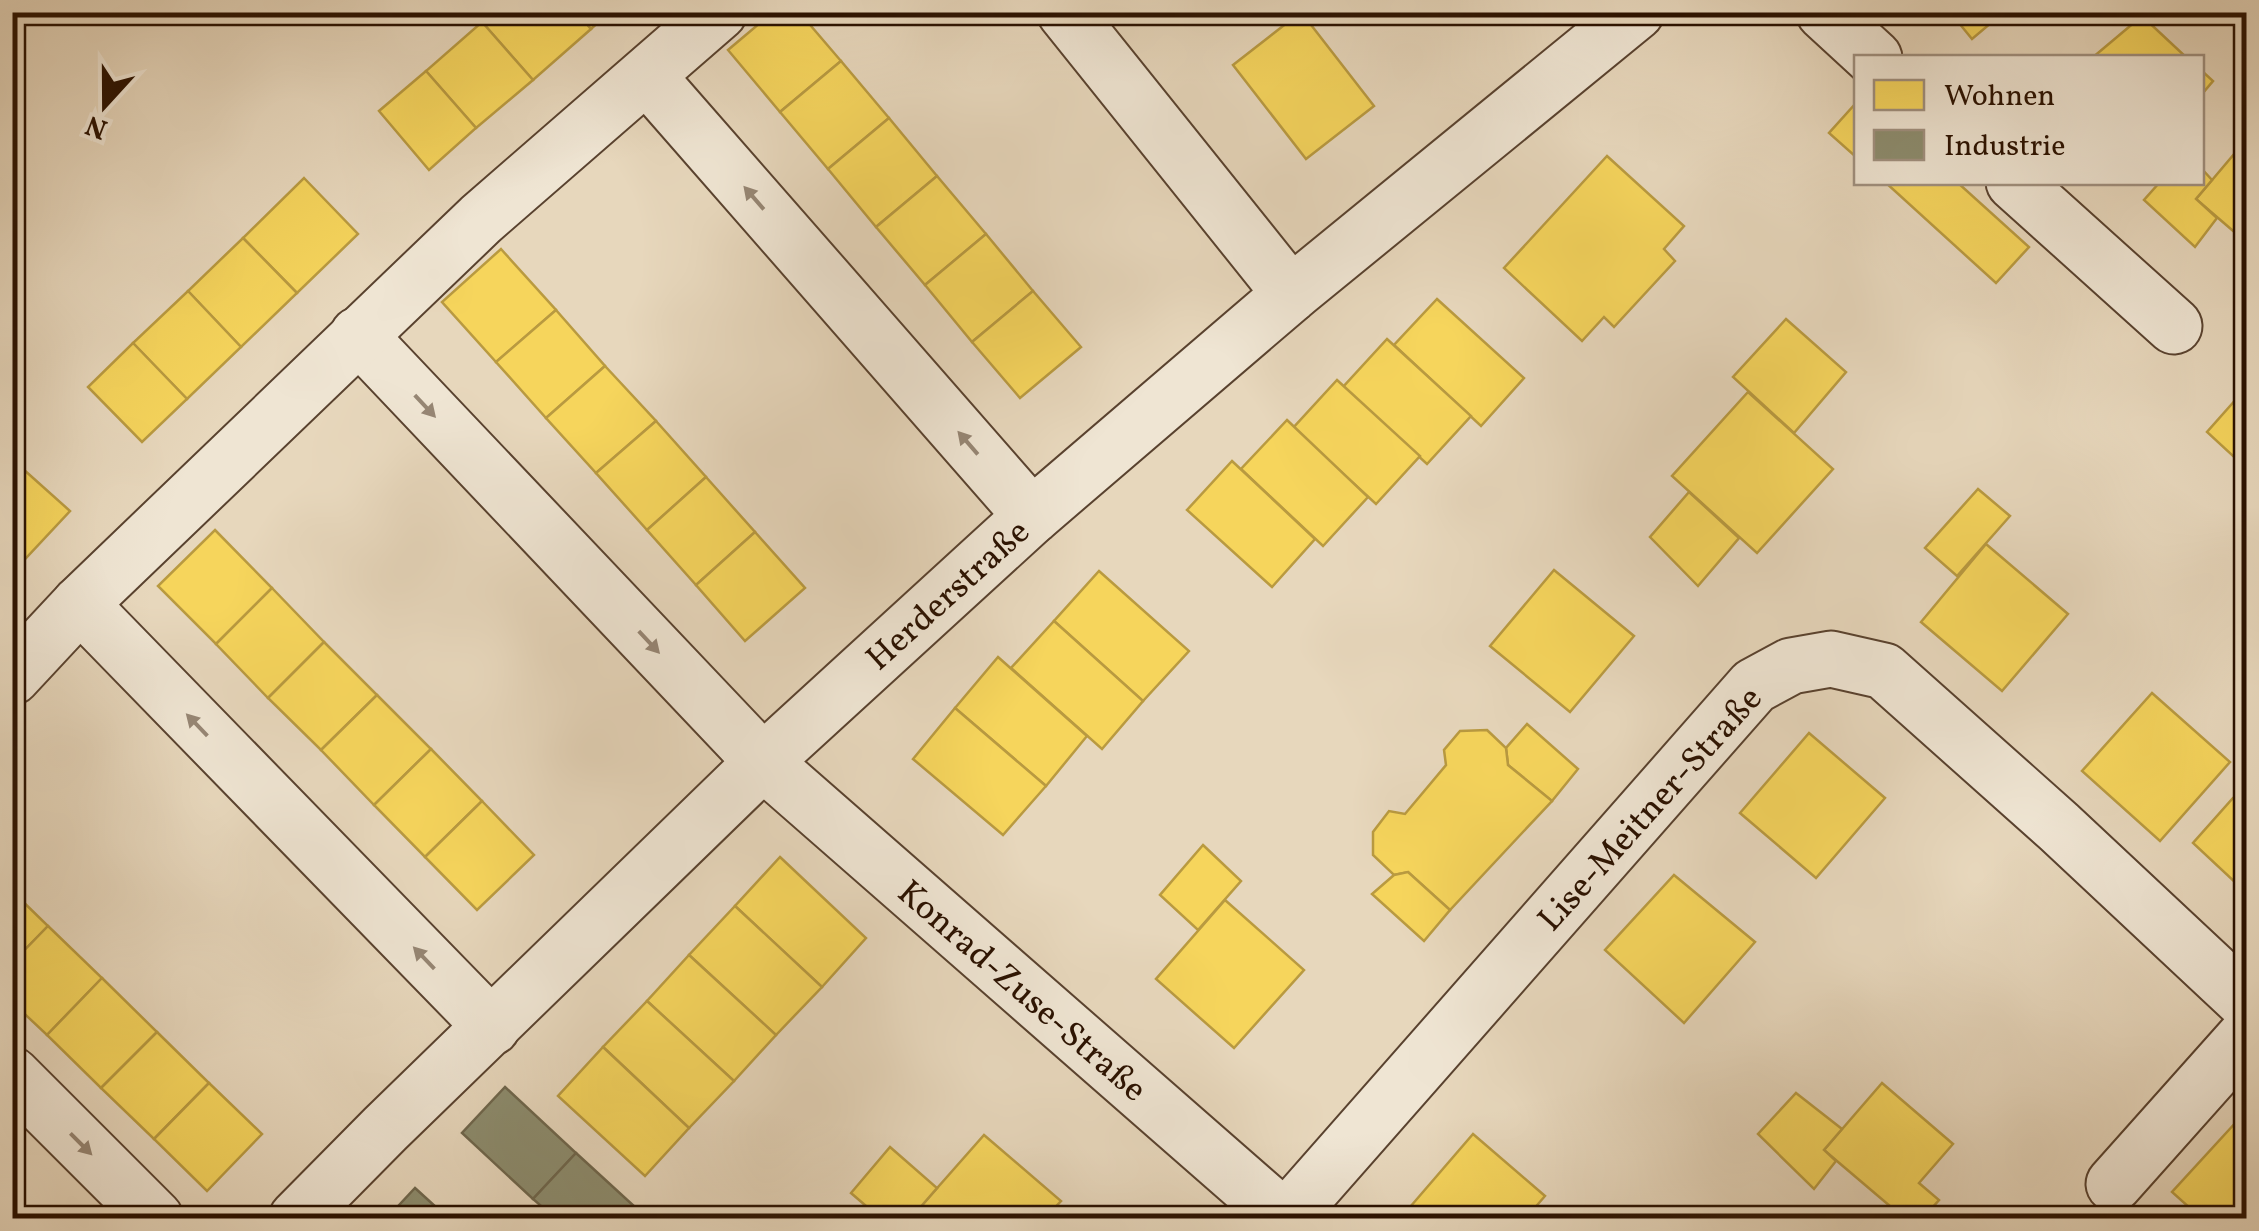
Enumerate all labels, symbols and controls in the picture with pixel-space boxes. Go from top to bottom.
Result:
north arrow [55,55,155,155]
legend [1854,55,2204,185]
text: Wohnen [1944,76,2055,118]
text: N [80,104,113,148]
text: Industrie [1944,126,2066,168]
one-way arrow [744,186,766,211]
one-way arrow [413,394,436,418]
one-way arrow [957,431,979,456]
street label: Herderstraße [857,510,1041,683]
one-way arrow [637,629,660,653]
street label: Lise-Meitner-Straße [1528,677,1774,943]
one-way arrow [186,713,210,737]
street label: Konrad-Zuse-Straße [886,870,1156,1114]
one-way arrow [413,946,436,970]
one-way arrow [69,1131,93,1155]

